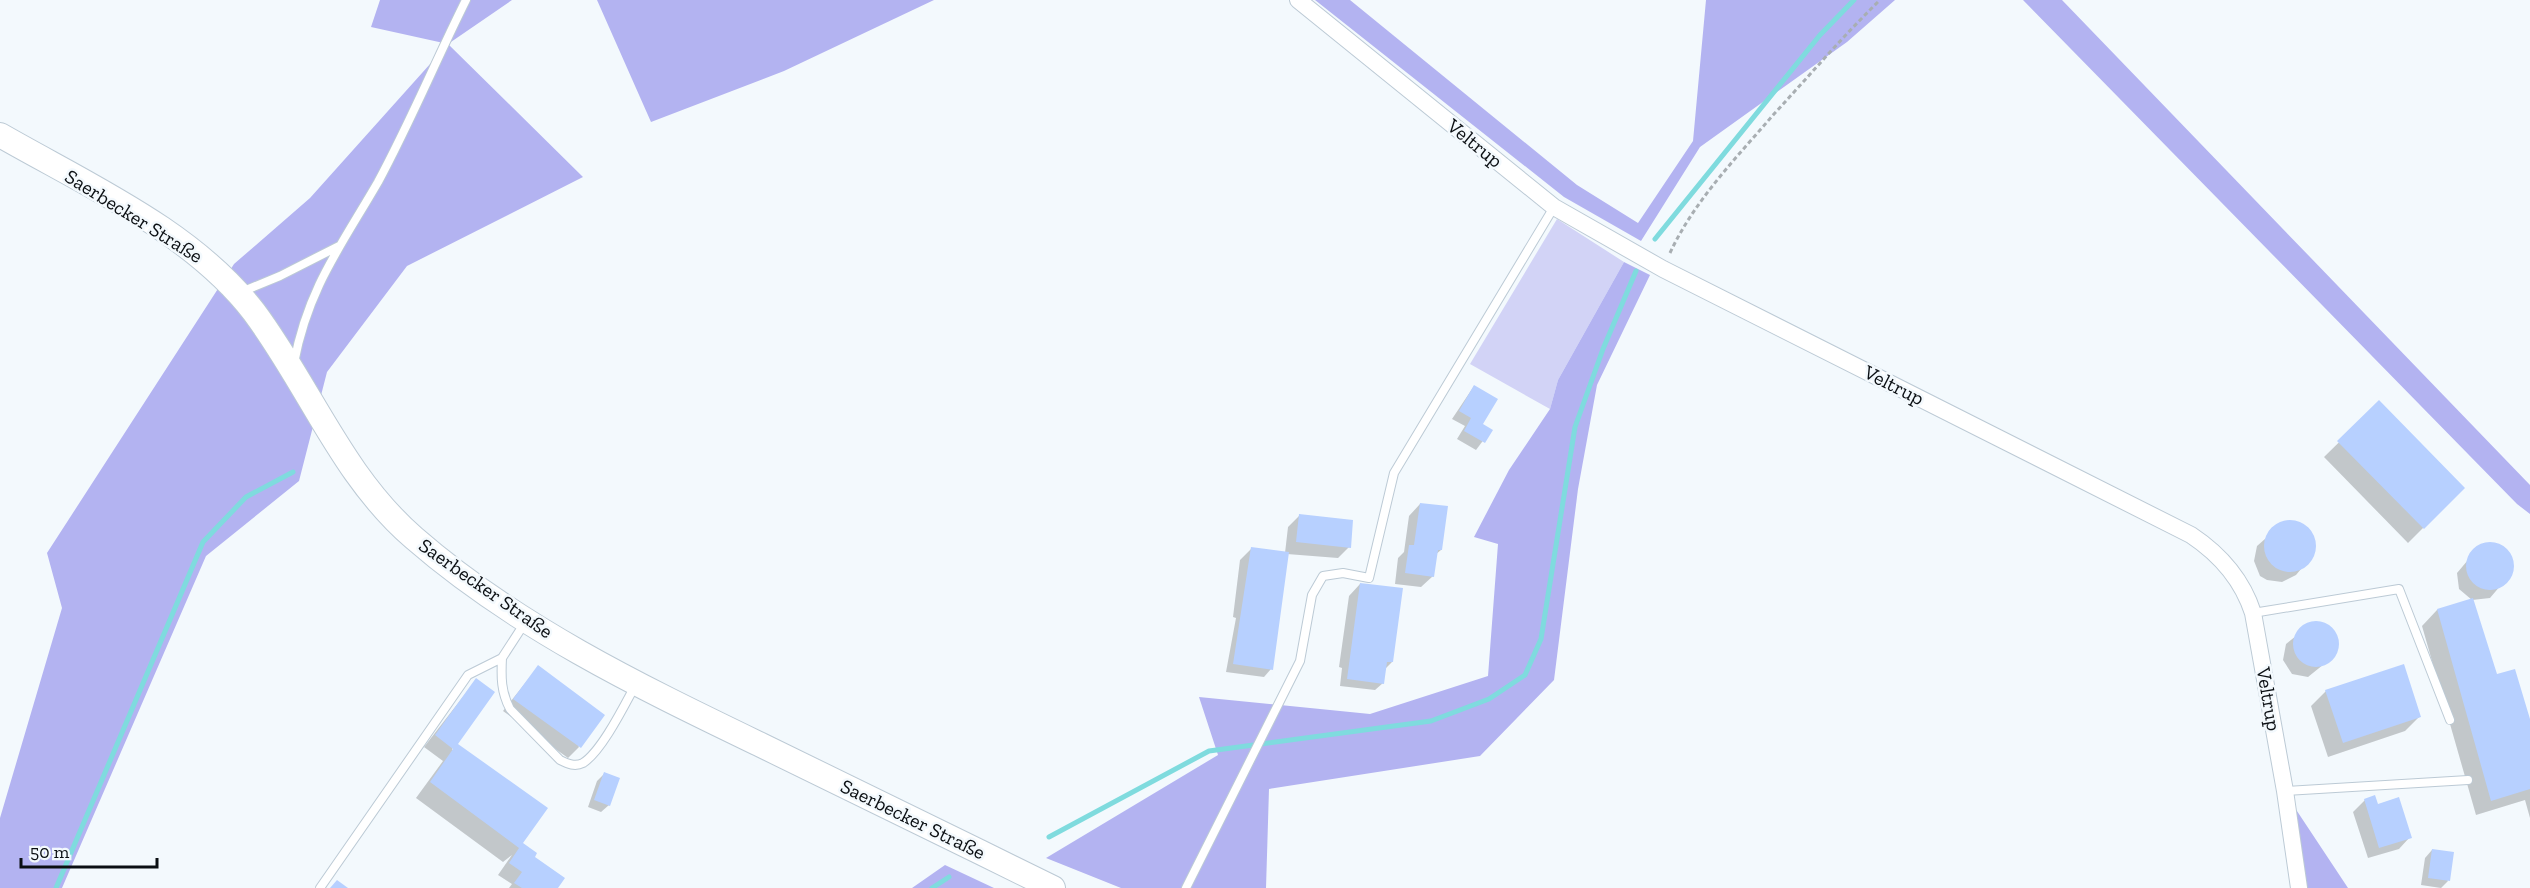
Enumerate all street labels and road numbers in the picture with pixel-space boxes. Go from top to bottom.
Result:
street label: Veltrup [1442,113,1508,173]
street label: Saerbecker Straße [61,164,207,268]
street label: Veltrup [1859,359,1928,410]
street label: Saerbecker Straße [414,533,558,643]
street label: Veltrup [2251,664,2286,733]
street label: Saerbecker Straße [837,774,989,864]

